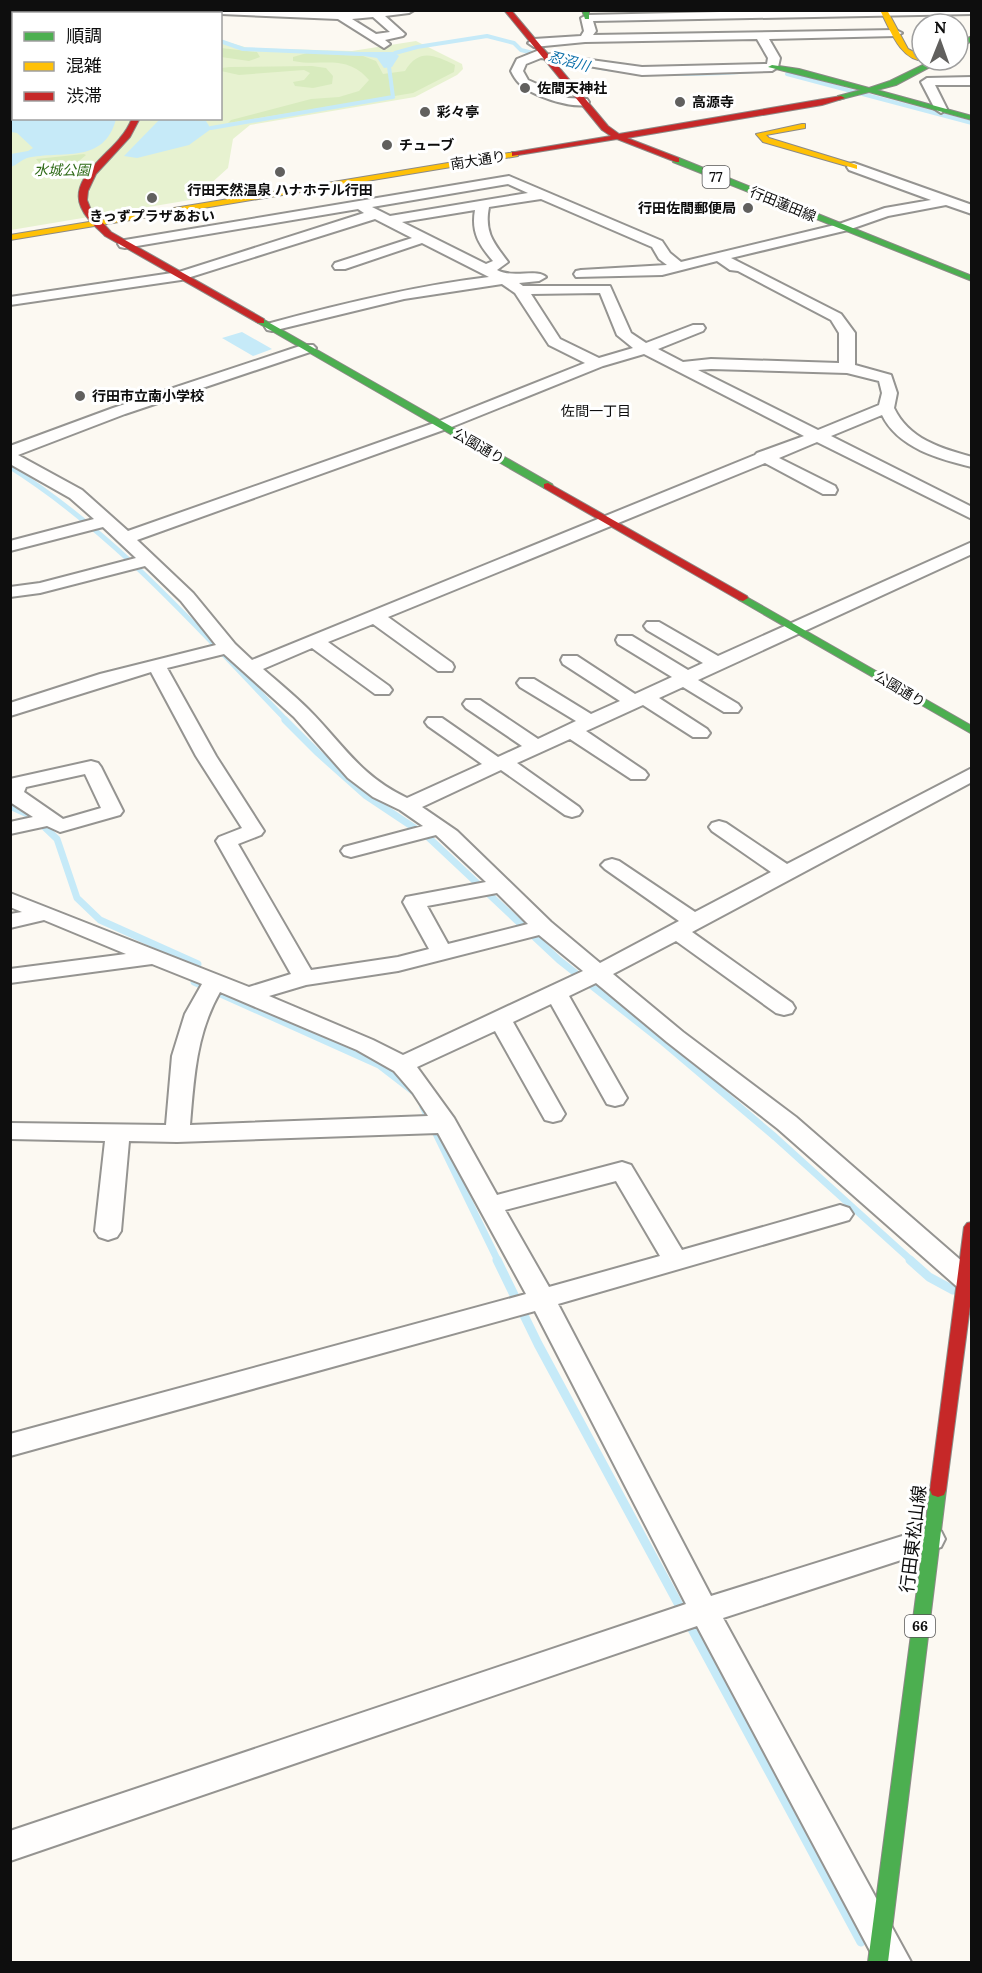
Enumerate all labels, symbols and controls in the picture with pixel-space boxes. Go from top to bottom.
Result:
legend [12,12,222,120]
north arrow [910,12,970,72]
text: N [934,17,947,37]
text: 順調 [66,24,102,47]
water label: 忍沼川 [546,47,594,76]
text: 混雑 [66,54,102,77]
place label: 佐間天神社 [537,79,607,97]
marker: 佐間天神社 [518,81,532,95]
text: 渋滞 [66,84,102,107]
place label: 高源寺 [692,93,734,111]
marker: 高源寺 [673,95,687,109]
place label: 彩々亭 [437,103,479,121]
marker: 彩々亭 [418,105,432,119]
place label: チューブ [399,136,454,154]
marker: チューブ [380,138,394,152]
street label: 南大通り [449,147,507,173]
park label: 水城公園 [34,161,92,179]
marker: 行田天然温泉 ハナホテル行田 [273,165,287,179]
road number: 77 [702,166,730,188]
place label: 行田天然温泉 ハナホテル行田 [187,181,373,199]
street label: 行田蓮田線 [747,183,819,225]
marker: きっずプラザあおい [145,191,159,205]
place label: 行田佐間郵便局 [638,199,736,217]
marker: 行田佐間郵便局 [741,201,755,215]
place label: きっずプラザあおい [89,207,215,225]
place label: 行田市立南小学校 [92,387,204,405]
marker: 行田市立南小学校 [73,389,87,403]
district label: 佐間一丁目 [561,402,631,420]
street label: 公園通り [450,424,508,468]
street label: 公園通り [871,667,929,711]
street label: 行田東松山線 [895,1484,931,1594]
road number: 66 [905,1615,935,1637]

